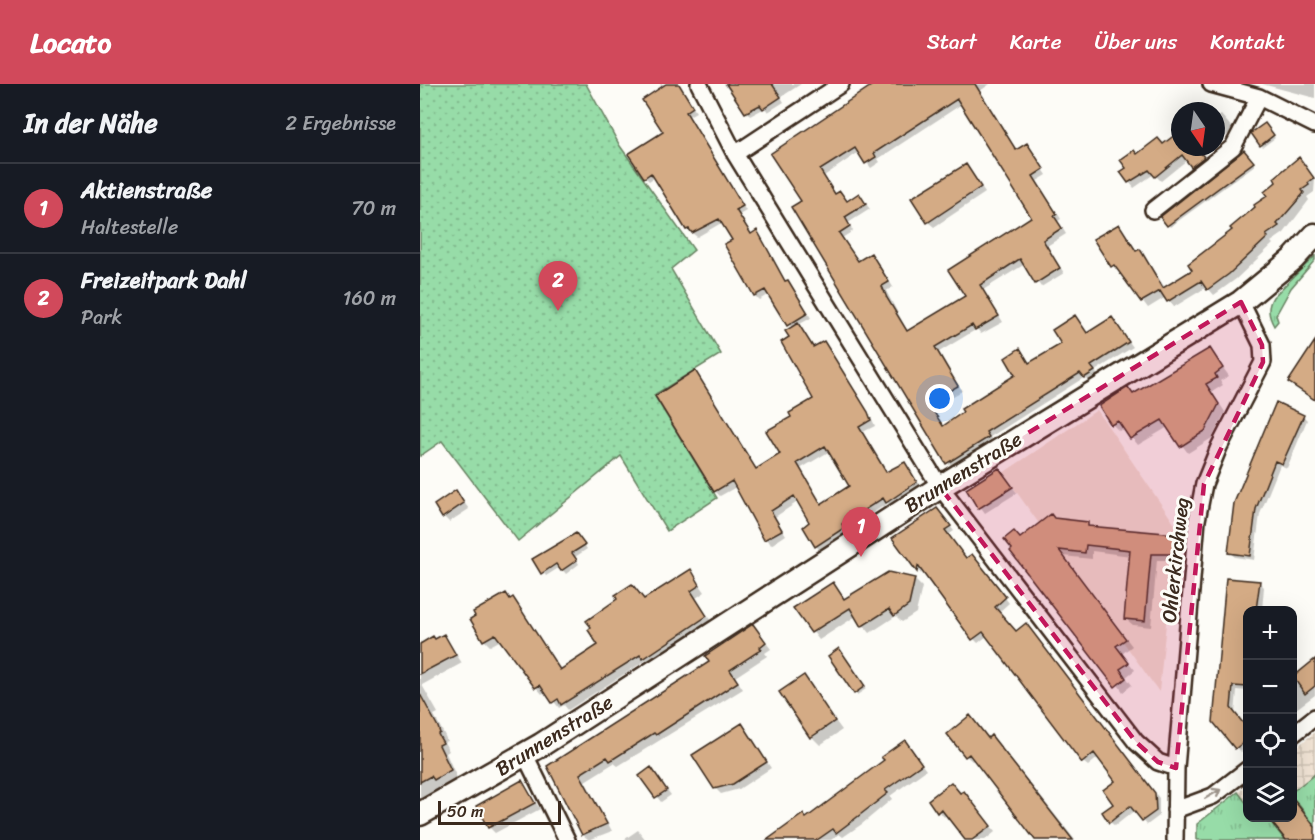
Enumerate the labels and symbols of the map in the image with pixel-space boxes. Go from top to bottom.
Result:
north arrow [1171,102,1225,156]
pin: 2 [538,262,578,311]
your location [925,384,954,413]
street label: Brunnenstraße [897,422,1029,523]
street label: Ohlerkirchweg [1152,496,1199,625]
pin: 1 [842,508,880,557]
street label: Brunnenstraße [488,685,620,786]
one-way arrow [1204,788,1221,800]
scale bar [438,798,561,826]

